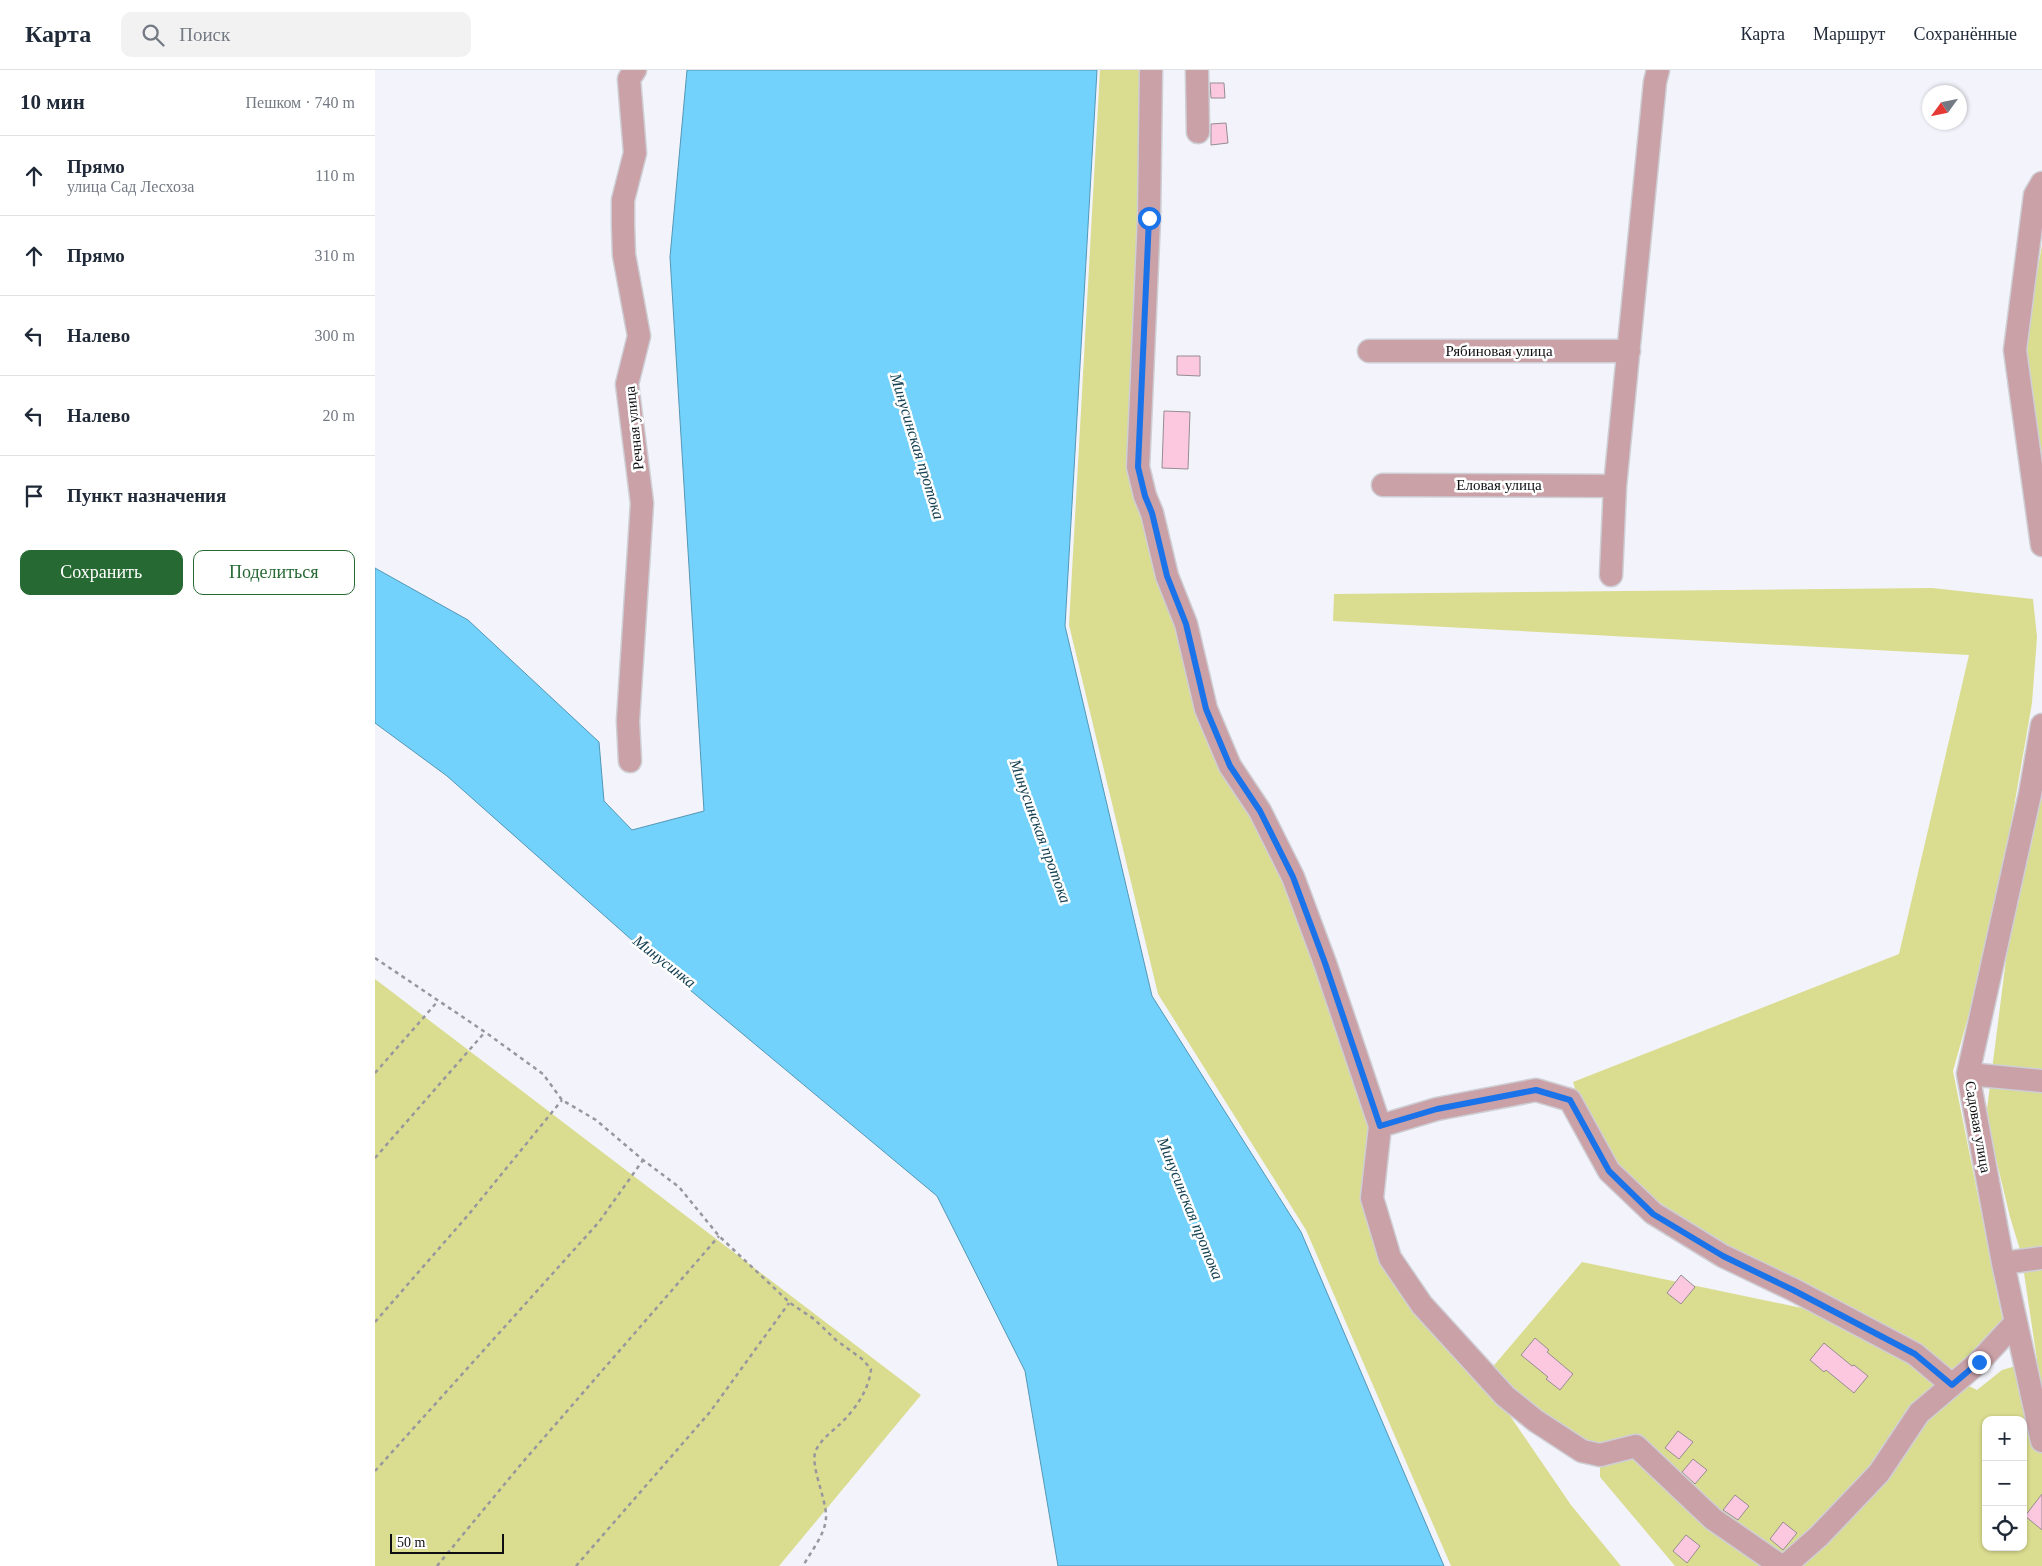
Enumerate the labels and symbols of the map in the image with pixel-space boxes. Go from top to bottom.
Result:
north arrow [1922,85,1967,130]
route start [1138,207,1161,230]
street label: Рябиновая улица [1445,343,1553,359]
water label: Минусинская протока [886,370,948,521]
street label: Речная улица [622,385,646,471]
street label: Еловая улица [1456,477,1542,493]
water label: Минусинская протока [1005,756,1074,906]
water label: Минусинка [629,931,699,992]
street label: Садовая улица [1962,1080,1994,1175]
water label: Минусинская протока [1153,1134,1227,1282]
route end [1968,1351,1991,1374]
scale bar [390,1531,504,1554]

